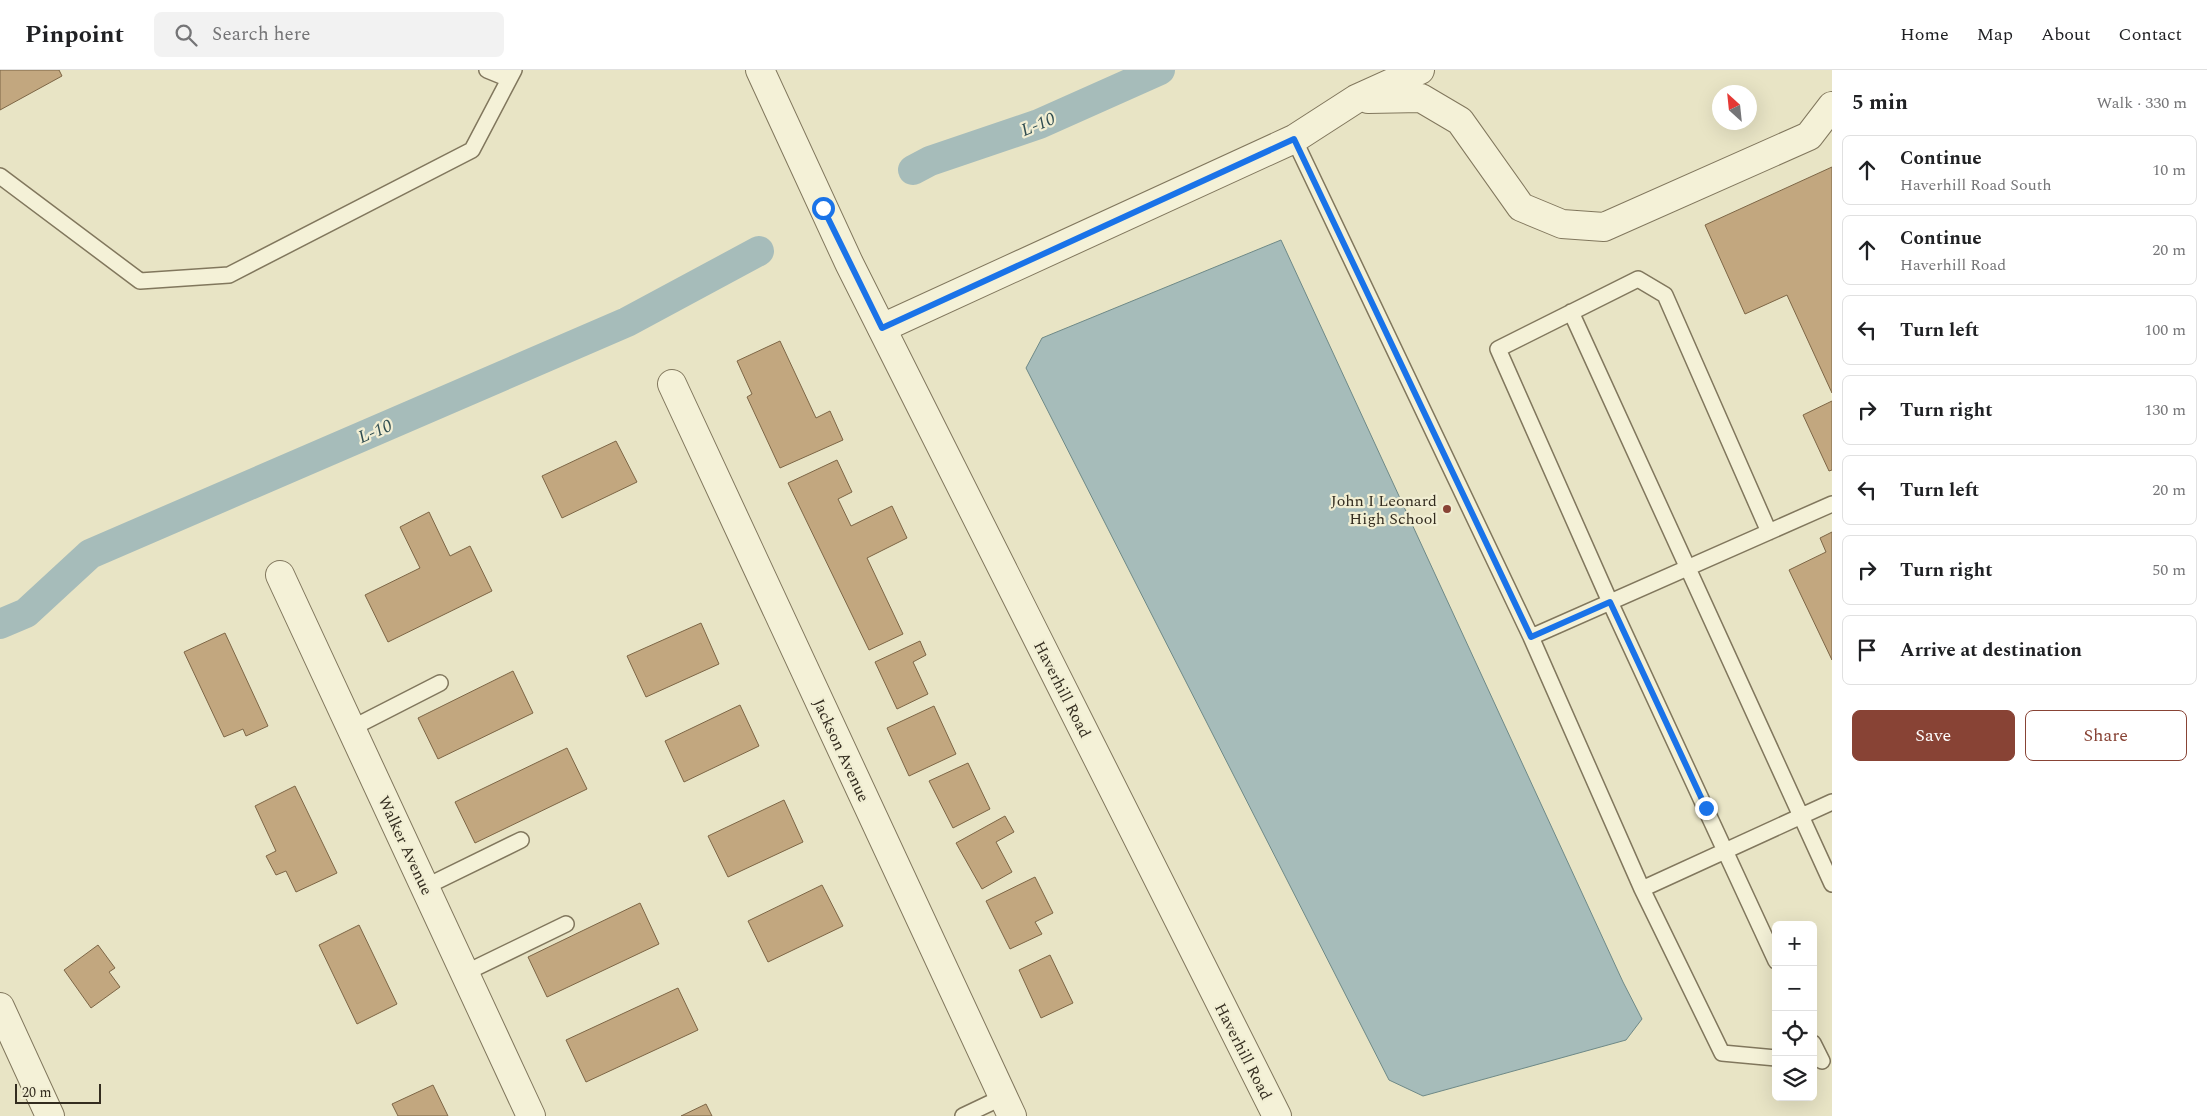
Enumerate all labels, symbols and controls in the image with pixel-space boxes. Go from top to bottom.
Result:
search box [154,12,504,57]
text: Pinpoint [25,17,124,53]
text: Search here [212,20,310,49]
icon: search [172,21,200,49]
text: Home [1900,21,1949,48]
text: Map [1977,21,2013,48]
text: About [2041,21,2091,48]
text: Contact [2119,21,2182,48]
north arrow [1712,85,1757,130]
text: 5 min [1852,87,1908,119]
text: Walk · 330 m [2096,91,2187,115]
water label: L-10 [1017,105,1060,144]
text: Continue [1900,144,1982,173]
icon: ahead [1853,156,1881,184]
text: 10 m [2152,158,2186,182]
text: Haverhill Road South [1900,173,2052,197]
route start [812,197,835,220]
text: Continue [1900,224,1982,253]
icon: ahead [1853,236,1881,264]
text: 20 m [2152,238,2186,262]
text: Haverhill Road [1900,253,2006,277]
icon: left [1853,316,1881,344]
text: Turn left [1900,316,1979,345]
text: 100 m [2144,318,2186,342]
icon: right [1853,396,1881,424]
text: Turn right [1900,396,1993,425]
text: 130 m [2144,398,2186,422]
water label: L-10 [354,412,397,451]
icon: left [1853,476,1881,504]
text: Turn left [1900,476,1979,505]
text: 20 m [2152,478,2186,502]
place label: John I Leonard High School [1331,489,1437,531]
marker: John I Leonard High School [1441,503,1453,515]
icon: right [1853,556,1881,584]
text: Turn right [1900,556,1993,585]
text: 50 m [2152,558,2186,582]
icon: arrive [1853,636,1881,664]
text: Arrive at destination [1900,636,2082,665]
street label: Haverhill Road [1027,637,1097,742]
street label: Jackson Avenue [807,695,876,806]
button: Save [1852,710,2015,761]
button: Share [2025,710,2187,761]
street label: Walker Avenue [372,792,439,899]
route end [1695,797,1718,820]
map controls [1772,921,1817,1101]
button: + [1772,921,1817,966]
button: − [1772,966,1817,1011]
street label: Haverhill Road [1208,999,1278,1104]
button: locate [1772,1011,1817,1056]
button: layers [1772,1056,1817,1101]
scale bar [15,1081,101,1104]
text: 20 m [22,1082,52,1103]

